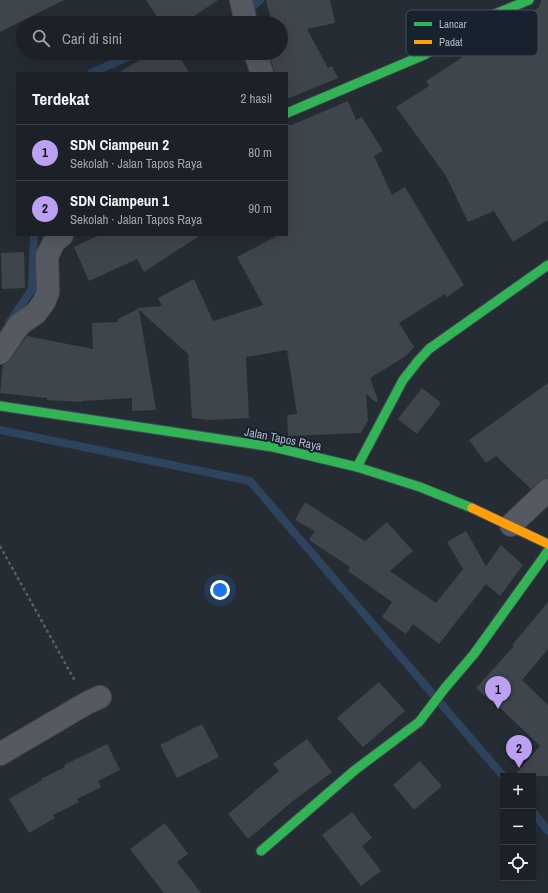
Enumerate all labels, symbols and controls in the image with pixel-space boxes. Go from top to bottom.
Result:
legend [406,10,538,56]
search box [16,16,288,60]
text: Lancar [439,17,467,31]
icon: search [30,27,52,49]
text: Cari di sini [62,28,122,49]
text: Padat [439,35,463,49]
text: Terdekat [32,87,89,110]
text: 2 hasil [241,90,272,107]
text: SDN Ciampeun 2 [70,134,169,155]
text: 1 [42,144,48,161]
text: 80 m [248,144,272,161]
text: Sekolah · Jalan Tapos Raya [70,155,202,172]
text: SDN Ciampeun 1 [70,190,169,211]
text: 2 [42,200,48,217]
text: 90 m [248,200,272,217]
text: Sekolah · Jalan Tapos Raya [70,211,202,228]
street label: Jalan Tapos Raya [243,424,323,454]
your location [210,580,230,600]
pin: 1 [485,676,511,709]
pin: 2 [506,735,532,768]
map controls [500,773,536,881]
button: + [500,773,536,809]
button: − [500,809,536,845]
button: locate [500,845,536,881]

